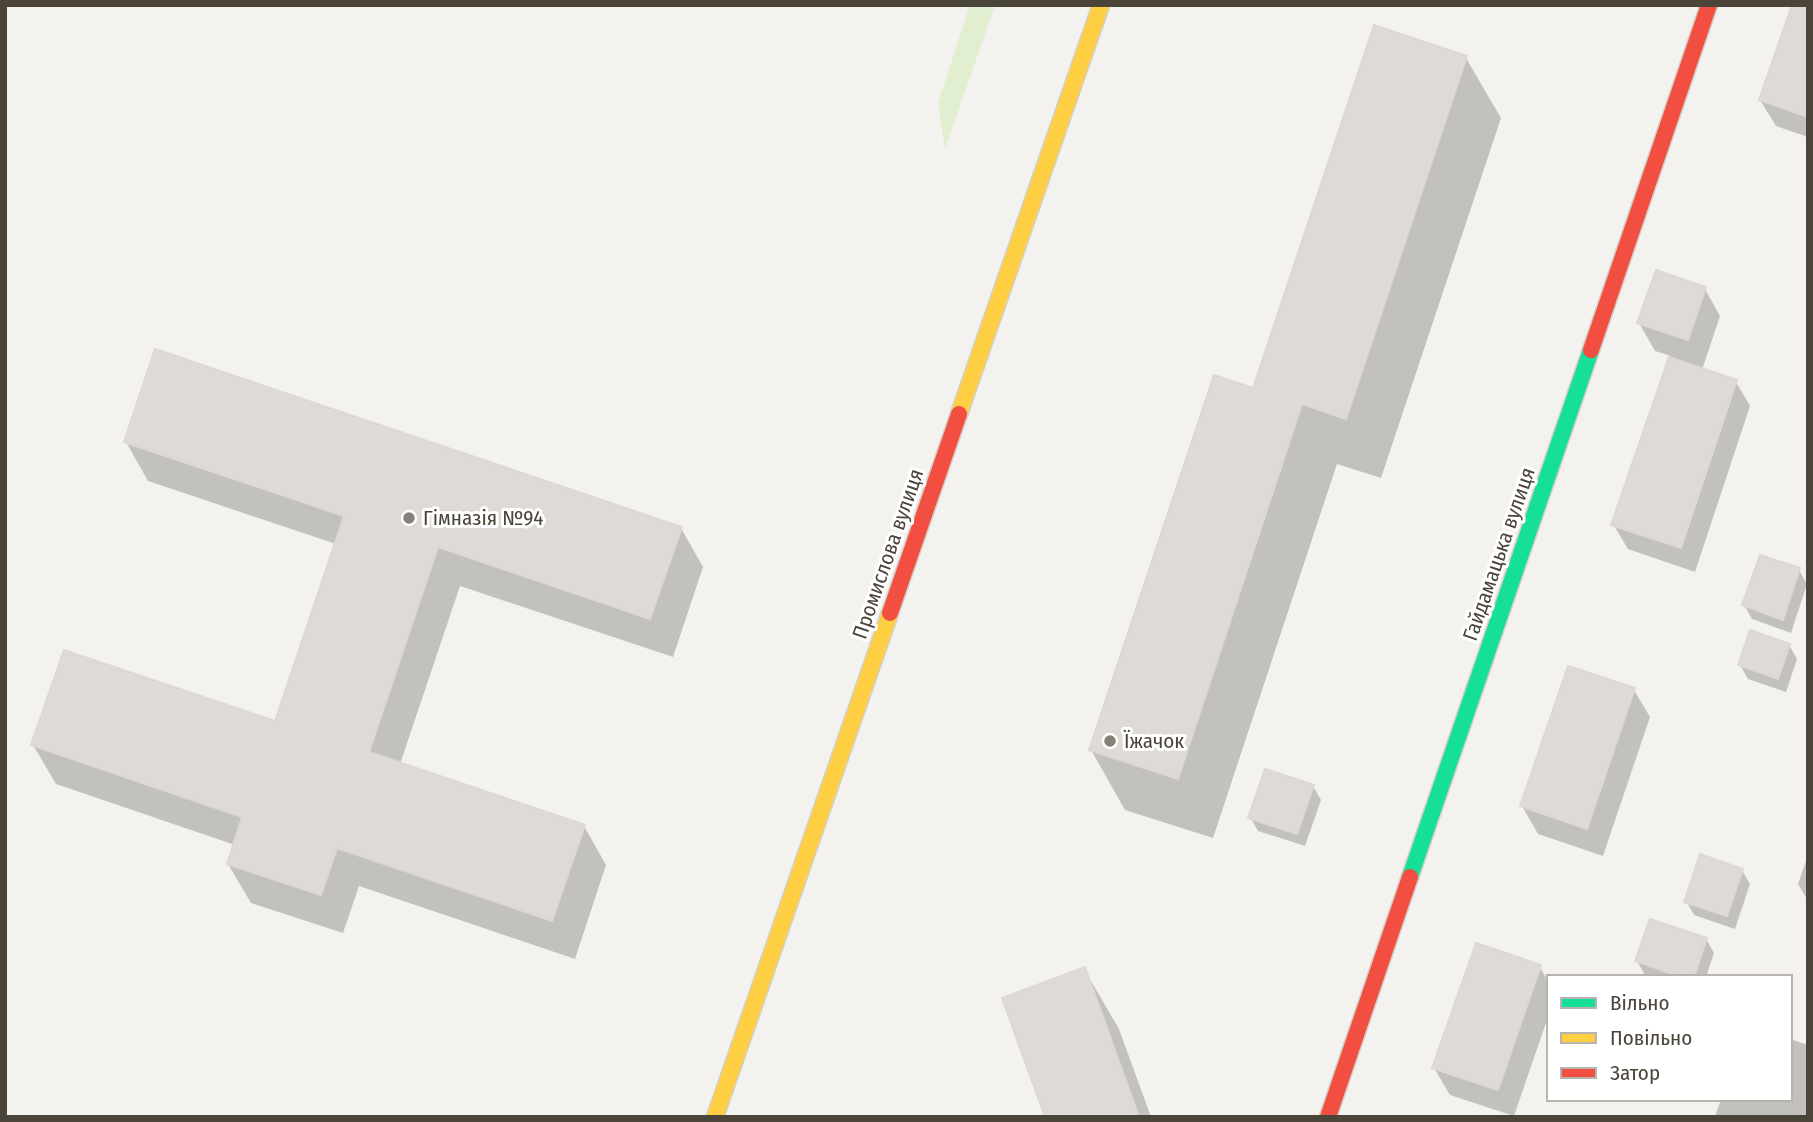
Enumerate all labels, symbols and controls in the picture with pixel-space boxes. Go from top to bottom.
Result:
street label: Гайдамацька вулиця [1457,464,1541,644]
street label: Промислова вулиця [847,465,929,643]
place label: Гімназія №94 [423,505,544,531]
marker: Гімназія №94 [401,510,417,526]
place label: Їжачок [1123,728,1184,754]
marker: Їжачок [1102,733,1118,749]
legend [1547,975,1792,1101]
text: Вільно [1610,990,1670,1016]
text: Повільно [1610,1025,1692,1051]
text: Затор [1610,1060,1660,1086]

